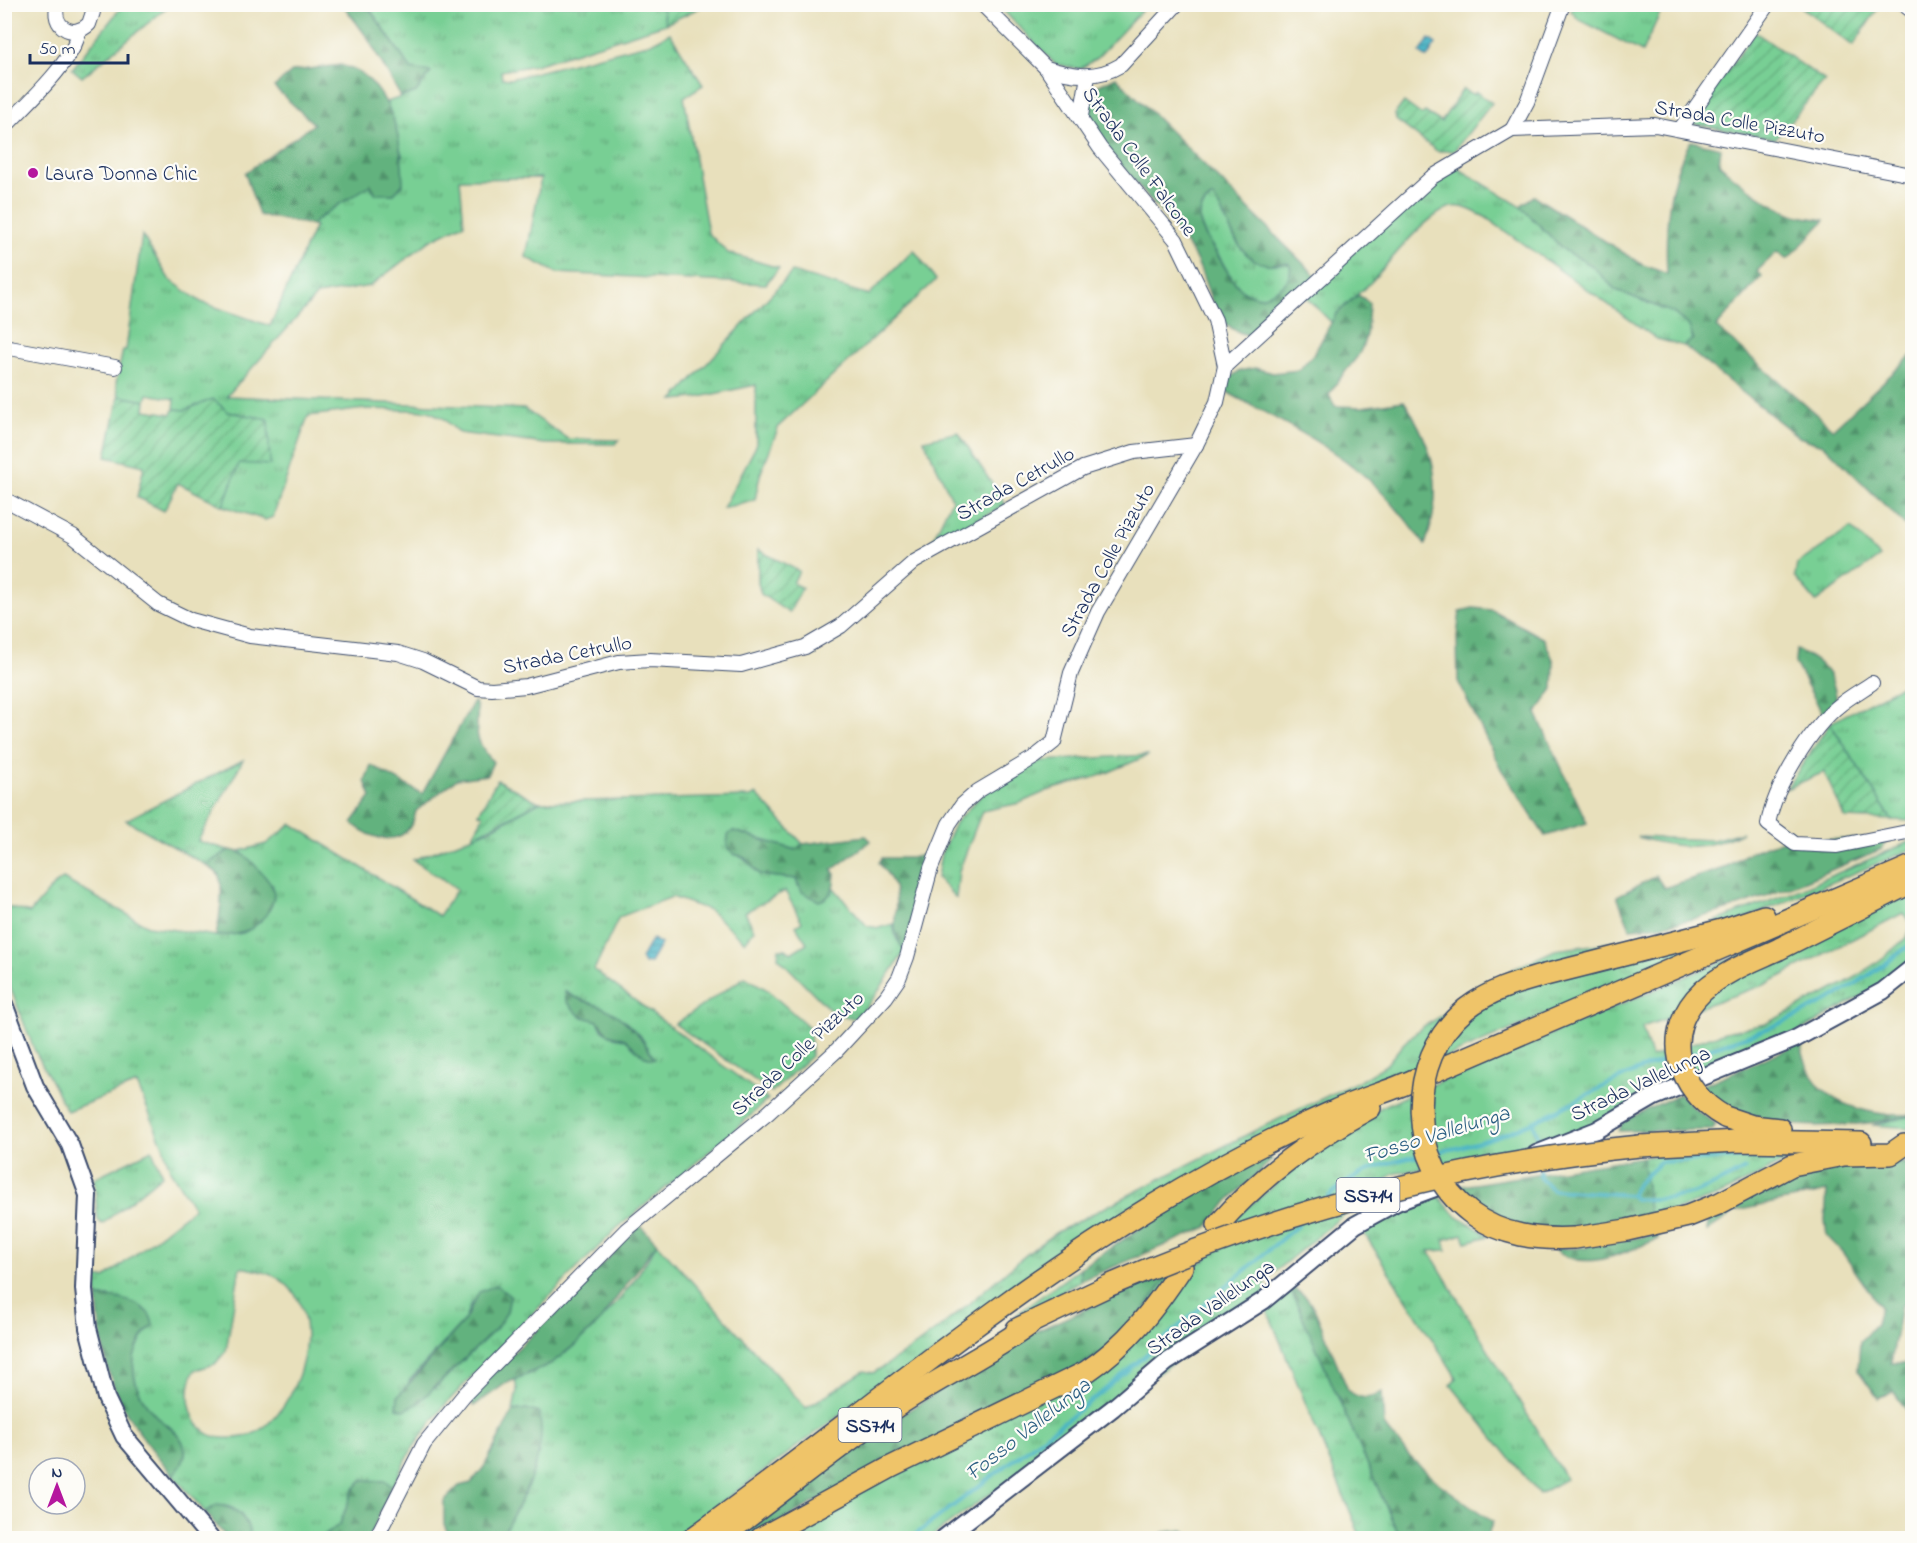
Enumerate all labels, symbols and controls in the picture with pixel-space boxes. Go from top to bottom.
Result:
scale bar [30,27,128,65]
text: 50 m [39,37,76,63]
street label: Strada Colle Falcone [1074,81,1203,244]
street label: Strada Colle Pizzuto [1652,93,1827,153]
place label: Laura Donna Chic [45,160,198,190]
marker: Laura Donna Chic [26,166,40,180]
street label: Strada Cetrullo [951,440,1081,530]
street label: Strada Colle Pizzuto [1054,478,1164,644]
street label: Strada Cetrullo [500,629,635,683]
street label: Strada Colle Pizzuto [725,985,872,1124]
street label: Strada Vallelunga [1566,1039,1716,1132]
water label: Fosso Vallelunga [1360,1098,1515,1173]
road number: SS714 [1336,1178,1400,1212]
street label: Strada Vallelunga [1141,1253,1283,1366]
water label: Fosso Vallelunga [959,1370,1099,1490]
road number: SS714 [838,1408,902,1442]
north arrow [27,1456,87,1516]
text: N [52,1461,63,1485]

